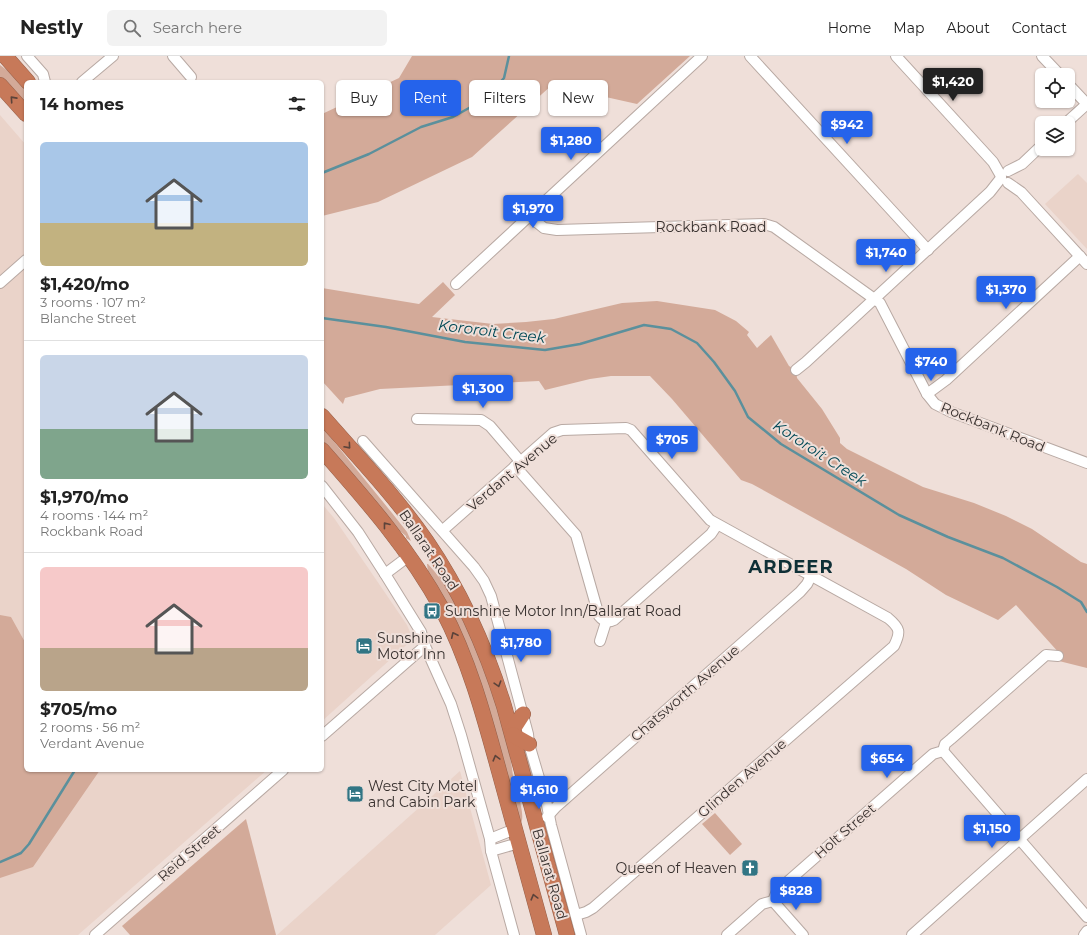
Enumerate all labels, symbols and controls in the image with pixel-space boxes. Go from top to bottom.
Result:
search box [107,10,387,46]
text: Nestly [20,16,83,39]
icon: search [121,17,143,39]
text: Search here [153,18,242,37]
text: Home [828,19,871,37]
text: Map [893,19,924,37]
text: About [946,19,990,37]
text: Contact [1012,19,1067,37]
pin: $1,420 [920,68,986,102]
map controls [1035,68,1075,156]
button: locate [1035,68,1075,108]
text: $1,420 [932,73,974,89]
chip: Buy [336,80,392,116]
chip: Rent [400,80,461,116]
chip: Filters [469,80,540,116]
chip: New [548,80,608,116]
icon: filters [286,93,308,115]
text: 14 homes [40,94,124,114]
one-way arrow [10,96,18,104]
pin: $942 [823,111,871,145]
text: $942 [830,116,864,132]
button: layers [1035,116,1075,156]
pin: $1,280 [538,127,604,161]
text: $1,280 [550,132,592,148]
icon: home [138,168,210,240]
pin: $1,970 [500,195,566,229]
text: $1,970 [512,200,554,216]
street label: Rockbank Road [656,218,766,236]
pin: $1,740 [853,239,919,273]
text: $1,740 [865,244,907,260]
text: $1,420/mo [40,274,129,294]
pin: $1,370 [973,276,1039,310]
text: $1,370 [985,281,1027,297]
text: 3 rooms · 107 m² [40,294,146,310]
text: Blanche Street [40,310,136,326]
water label: Kororoit Creek [437,315,548,347]
pin: $740 [907,348,955,382]
text: $740 [914,353,948,369]
pin: $1,300 [450,375,516,409]
text: $1,300 [462,380,504,396]
icon: home [138,381,210,453]
street label: Rockbank Road [938,398,1048,456]
water label: Kororoit Creek [770,416,871,491]
pin: $705 [648,426,696,460]
street label: Verdant Avenue [463,429,561,515]
text: $705 [656,431,688,447]
one-way arrow [343,441,350,448]
text: $1,970/mo [40,487,129,507]
street label: Ballarat Road [395,506,463,594]
text: 4 rooms · 144 m² [40,507,148,523]
text: Rockbank Road [40,523,143,539]
one-way arrow [384,523,391,530]
district label: ARDEER [747,556,834,578]
icon: home [138,593,210,665]
bus stop icon: Sunshine Motor Inn/Ballarat Road [422,601,442,621]
place label: Sunshine Motor Inn/Ballarat Road [445,602,681,620]
place label: Sunshine Motor Inn [377,629,446,663]
pin: $1,780 [488,629,554,663]
one-way arrow [451,632,459,639]
text: $1,780 [500,634,542,650]
hotel icon: Sunshine Motor Inn [354,636,374,656]
street label: Chatsworth Avenue [627,641,743,745]
one-way arrow [493,680,501,687]
text: $705/mo [40,699,117,719]
text: 2 rooms · 56 m² [40,719,140,735]
text: Verdant Avenue [40,735,144,751]
street label: Glinden Avenue [694,735,790,821]
pin: $654 [863,745,911,779]
text: $654 [870,750,904,766]
one-way arrow [492,755,500,762]
pin: $1,610 [506,776,572,810]
place label: West City Motel and Cabin Park [368,777,477,811]
text: $1,610 [520,781,558,797]
hotel icon: West City Motel and Cabin Park [345,784,365,804]
street label: Holt Street [811,799,880,863]
pin: $1,150 [959,815,1025,849]
street label: Reid Street [154,820,225,885]
text: $1,150 [973,820,1011,836]
street label: Ballarat Road [528,826,572,922]
church icon: Queen of Heaven [740,858,760,878]
place label: Queen of Heaven [616,859,737,877]
pin: $828 [772,877,820,911]
text: $828 [779,882,813,898]
one-way arrow [530,894,538,901]

